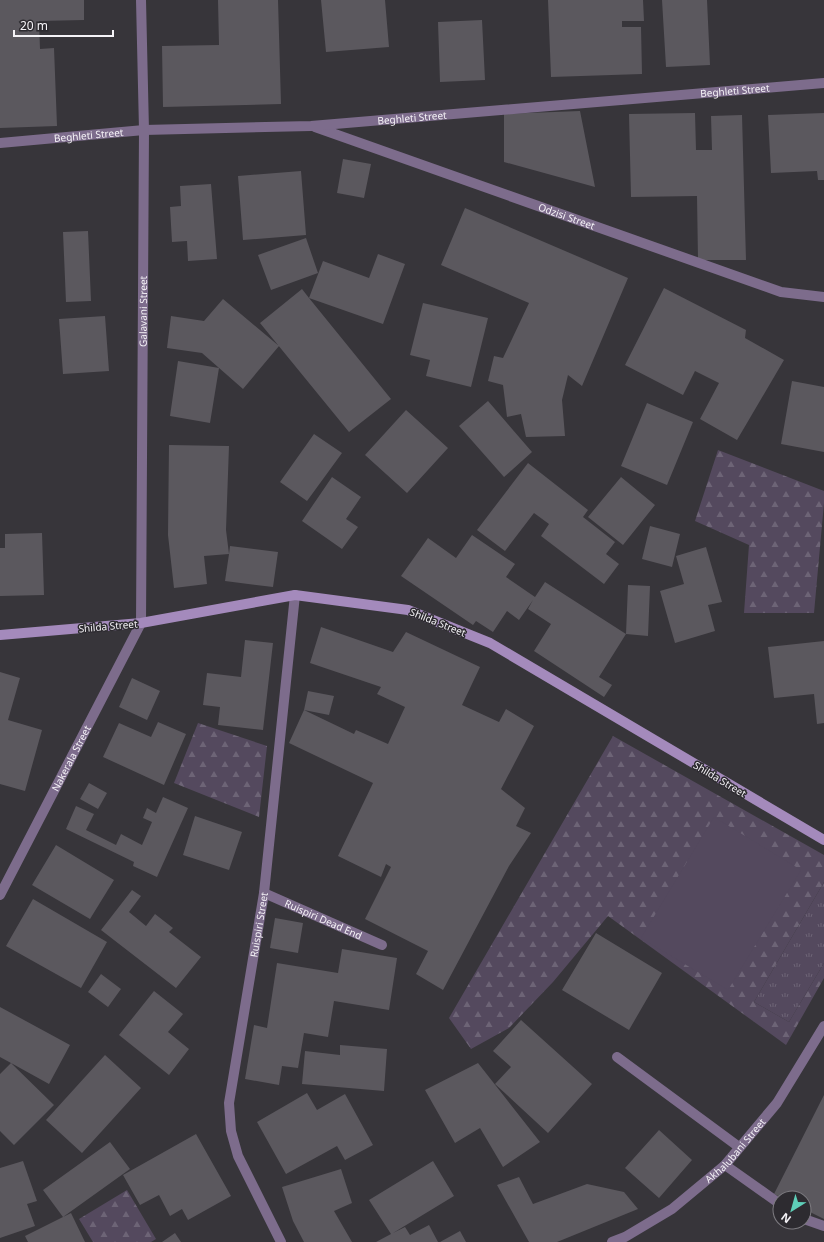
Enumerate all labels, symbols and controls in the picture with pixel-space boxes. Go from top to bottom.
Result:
scale bar [14,12,113,38]
text: 20 m [20,17,48,34]
street label: Beghleti Street [700,81,770,100]
street label: Beghleti Street [377,108,448,127]
street label: Beghleti Street [53,125,124,145]
street label: Odzisi Street [536,200,597,233]
street label: Galavani Street [136,275,150,347]
street label: Shilda Street [408,604,468,640]
street label: Shilda Street [78,616,138,636]
street label: Nakerala Street [48,723,94,794]
street label: Shilda Street [691,758,749,800]
street label: Ruispiri Street [246,891,271,958]
street label: Ruispiri Dead End [283,896,364,942]
street label: Akhalubani Street [702,1115,769,1186]
north arrow [772,1190,812,1230]
text: N [778,1210,794,1227]

